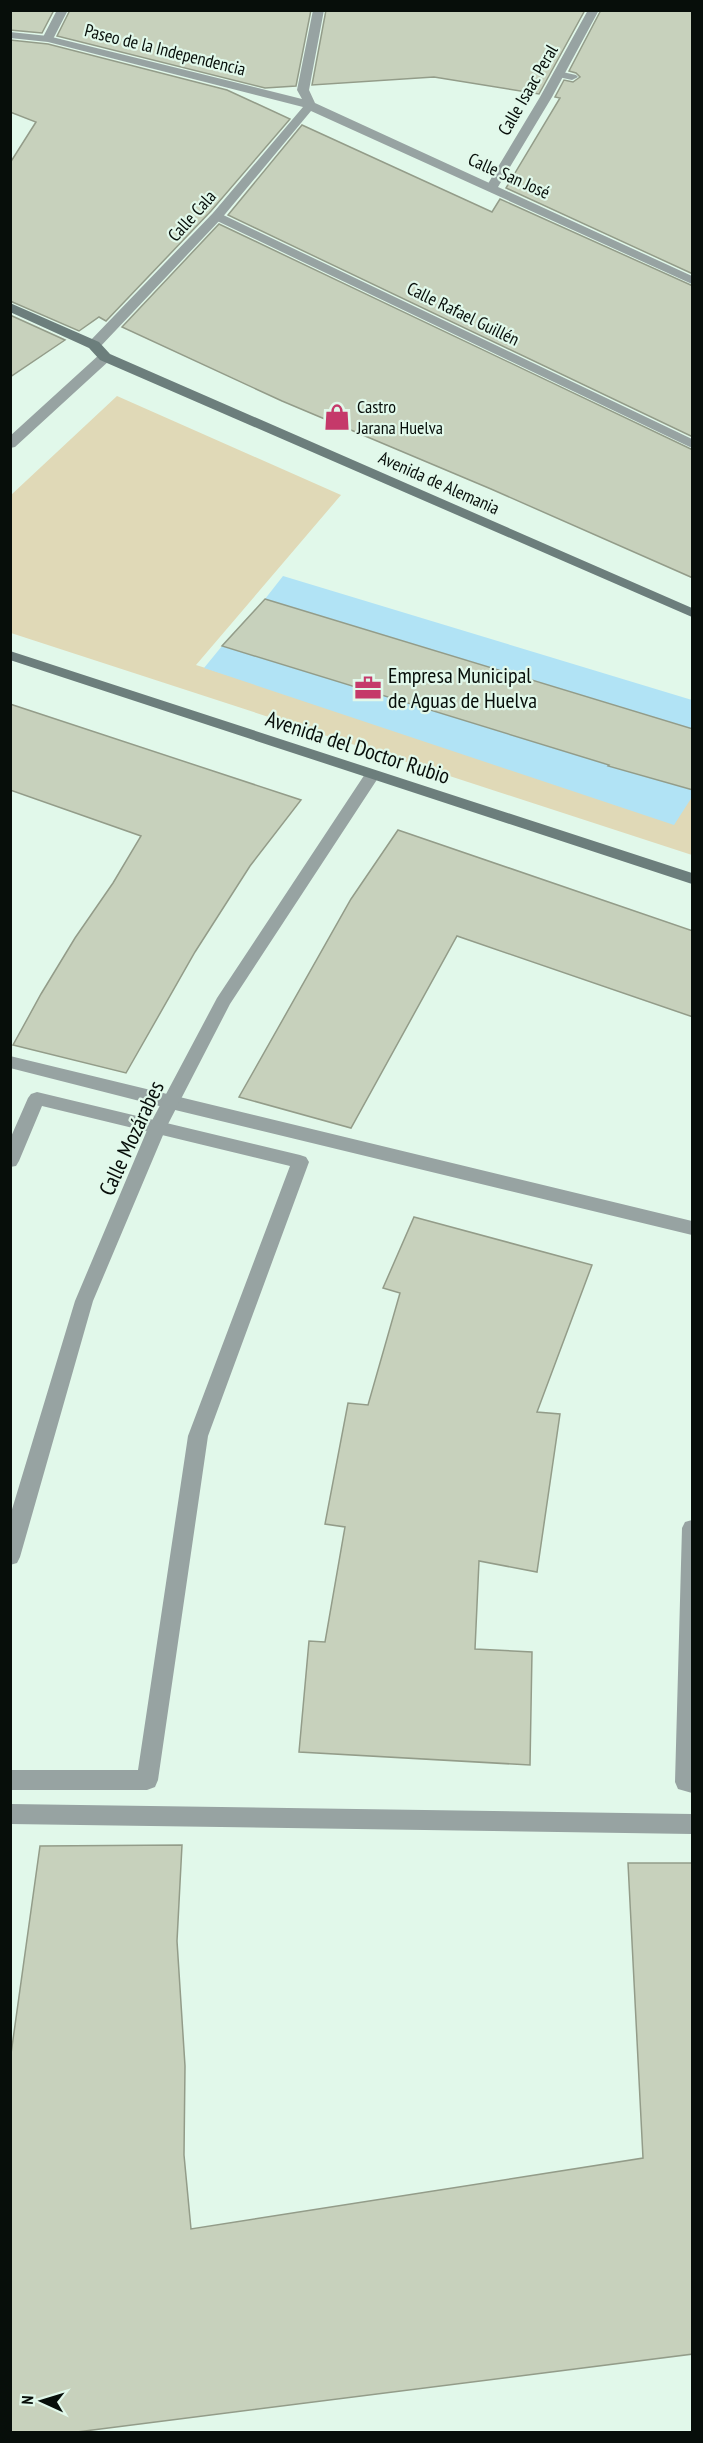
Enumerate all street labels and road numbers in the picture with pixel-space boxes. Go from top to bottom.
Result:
street label: Paseo de la Independencia [82,18,248,81]
street label: Calle Isaac Peral [492,40,563,139]
street label: Calle San José [465,147,554,204]
street label: Calle Cala [163,185,221,246]
street label: Calle Rafael Guillén [403,276,523,351]
street label: Avenida de Alemania [375,446,503,519]
street label: Avenida del Doctor Rubio [262,704,454,790]
street label: Calle Mozárabes [92,1076,170,1200]

